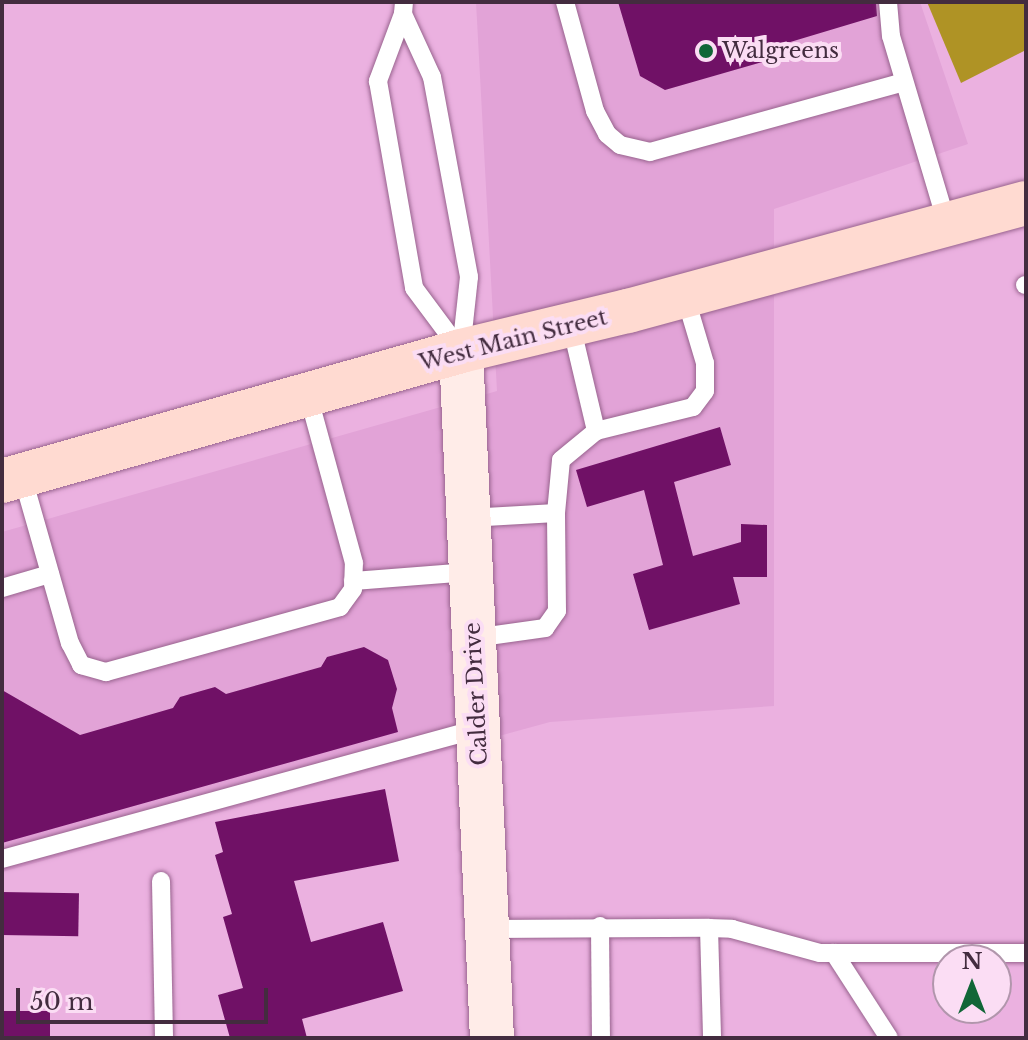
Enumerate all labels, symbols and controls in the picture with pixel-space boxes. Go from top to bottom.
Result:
place label: Walgreens [722,38,839,64]
marker: Walgreens [697,42,715,60]
street label: West Main Street [416,304,610,376]
street label: Calder Drive [459,621,493,767]
north arrow [932,944,1012,1024]
text: N [962,948,982,975]
scale bar [20,972,272,1022]
text: 50 m [30,987,93,1016]

